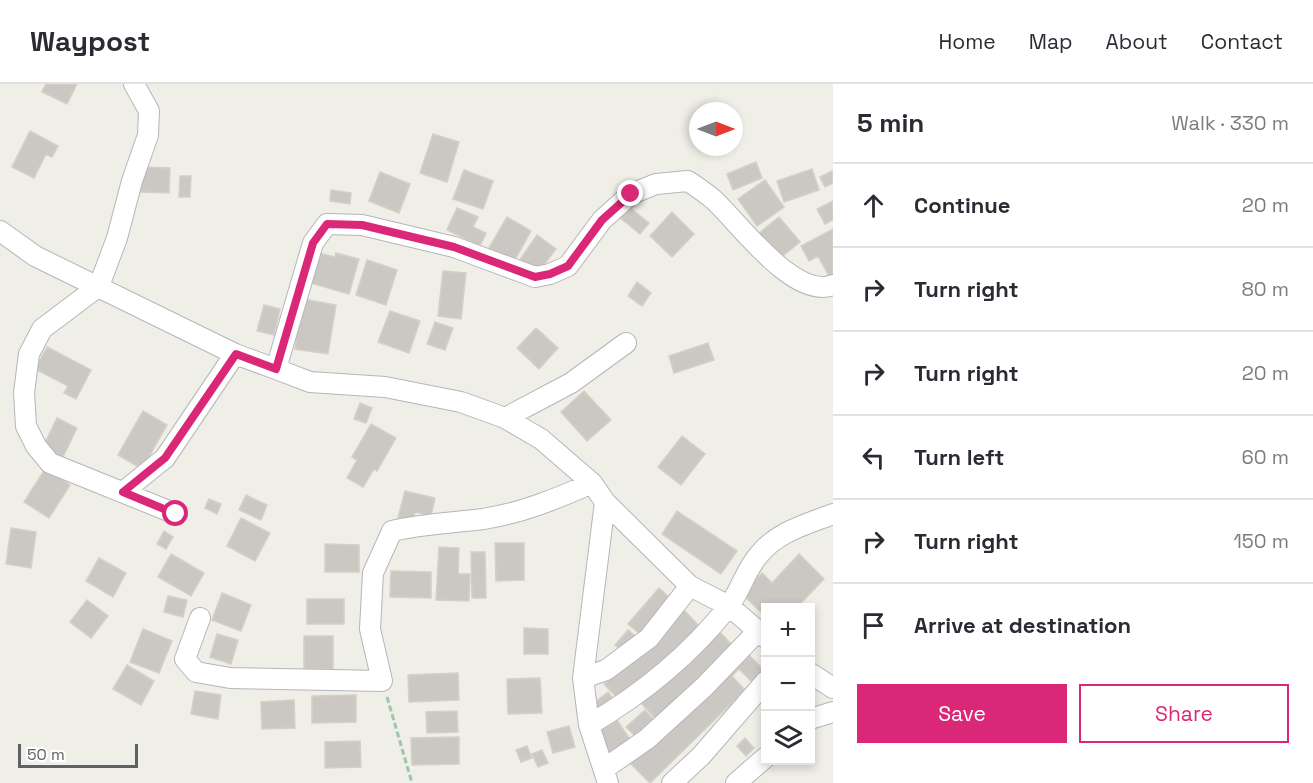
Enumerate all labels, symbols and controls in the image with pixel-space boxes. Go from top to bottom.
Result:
text: Waypost [30,23,150,59]
text: Home [938,28,996,55]
text: Map [1029,28,1073,55]
text: About [1106,28,1168,55]
text: Contact [1201,28,1283,55]
north arrow [689,102,743,156]
text: 5 min [857,106,924,140]
text: Walk · 330 m [1171,110,1289,136]
route end [617,180,643,206]
icon: ahead [857,189,890,222]
text: Continue [914,191,1010,219]
text: 20 m [1242,192,1289,218]
icon: right [857,273,890,306]
text: Turn right [914,275,1019,303]
text: 80 m [1241,276,1289,302]
icon: right [857,357,890,390]
text: Turn right [914,359,1019,387]
text: 20 m [1242,360,1289,386]
icon: left [857,441,890,474]
text: Turn left [914,443,1004,471]
text: 60 m [1242,444,1289,470]
route start [162,500,188,526]
icon: right [857,525,890,558]
text: Turn right [914,527,1019,555]
text: 150 m [1234,528,1289,554]
map controls [761,603,815,765]
button: + [761,603,815,657]
icon: arrive [857,609,890,642]
text: Arrive at destination [914,611,1131,639]
button: − [761,657,815,711]
button: Save [857,684,1067,743]
button: Share [1079,684,1289,743]
button: layers [761,711,815,765]
scale bar [18,741,138,768]
text: 50 m [27,744,65,765]

